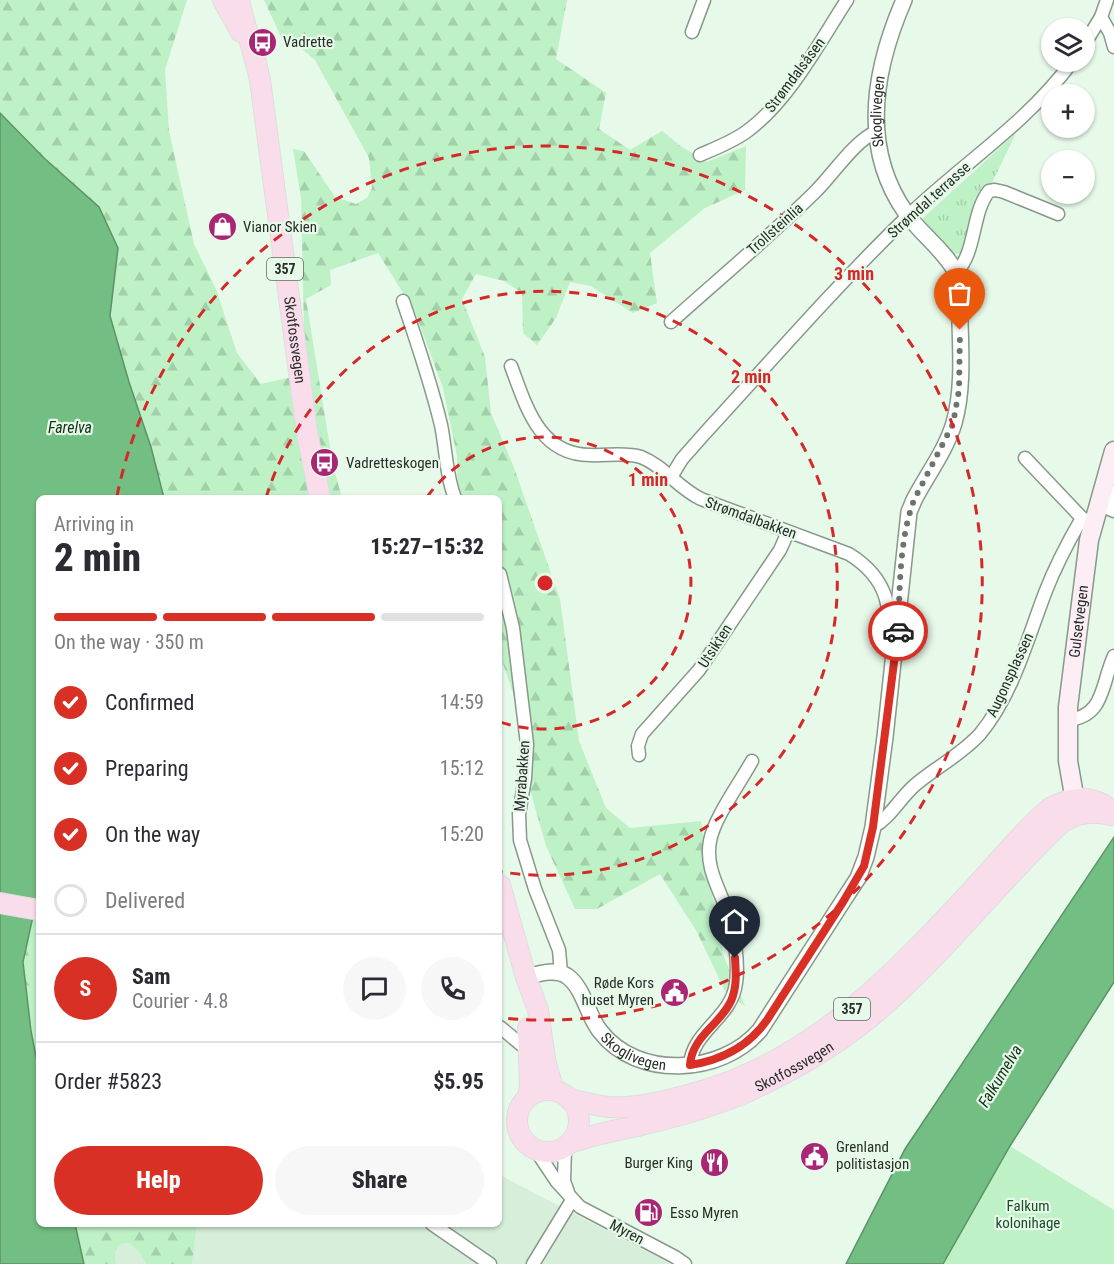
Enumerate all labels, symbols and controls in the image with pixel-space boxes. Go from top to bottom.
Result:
map controls [1041,18,1095,204]
button: layers [1041,18,1095,72]
bus stop icon: Vadrette [246,26,278,58]
place label: Vadrette [283,33,333,51]
street label: Strømdalsåsen [761,34,829,116]
street label: Skoglivegen [867,74,889,148]
button: + [1041,84,1095,138]
button: − [1041,150,1095,204]
street label: Strømdal terrasse [884,158,974,242]
street label: Trollsteinlia [743,199,807,259]
shop icon: Vianor Skien [206,211,238,243]
place label: Vianor Skien [243,218,317,236]
road number: 357 [267,258,303,280]
text: 3 min [834,263,874,284]
pin [934,268,985,330]
icon: bag [943,277,976,310]
street label: Skotfossvegen [280,295,309,385]
text: 2 min [731,366,771,387]
water label: Farelva [48,418,92,437]
bus stop icon: Vadretteskogen [309,447,341,479]
place label: Vadretteskogen [346,454,439,472]
text: 1 min [628,469,668,490]
street label: Strømdalbakken [703,493,799,543]
text: Arriving in [54,512,134,536]
text: 15:27–15:32 [370,534,484,559]
text: 2 min [54,535,141,581]
centre of rings [535,573,555,593]
street label: Gulsetvegen [1065,584,1092,659]
courier [868,601,928,661]
icon: car [882,615,915,648]
street label: Utsikten [694,621,736,671]
text: On the way · 350 m [54,630,204,654]
street label: Augonsplassen [983,630,1037,720]
icon: check [54,686,87,719]
text: Confirmed [105,690,194,715]
text: 14:59 [440,690,484,714]
street label: Myrabakken [511,740,533,812]
icon: check [54,752,87,785]
text: Preparing [105,756,189,781]
text: 15:12 [440,756,484,780]
icon: check [54,818,87,851]
text: On the way [105,822,200,847]
text: 15:20 [440,822,484,846]
text: Delivered [105,888,185,913]
pin [709,896,760,958]
icon: home [718,905,751,938]
button: chat [343,957,406,1020]
button: phone [421,957,484,1020]
text: Sam [132,964,171,989]
place label: Røde Kors huset Myren [581,974,654,1009]
text: S [80,976,91,1001]
public building icon: Røde Kors huset Myren [659,976,691,1008]
text: Courier · 4.8 [132,989,228,1013]
road number: 357 [834,998,870,1020]
street label: Skoglivegen [597,1029,667,1074]
street label: Skotfossvegen [752,1038,837,1096]
water label: Falkumelva [974,1041,1026,1111]
text: Order #5823 [54,1069,162,1094]
text: $5.95 [433,1069,484,1094]
place label: Grenland politistasjon [836,1138,909,1173]
public building icon: Grenland politistasjon [799,1140,831,1172]
button: Help [54,1146,263,1215]
button: Share [275,1146,484,1215]
restaurant icon: Burger King [698,1147,730,1179]
place label: Burger King [624,1154,693,1172]
fuel station icon: Esso Myren [633,1197,665,1229]
park label: Falkum kolonihage [996,1197,1060,1232]
place label: Esso Myren [670,1204,738,1222]
street label: Myren [607,1216,647,1248]

